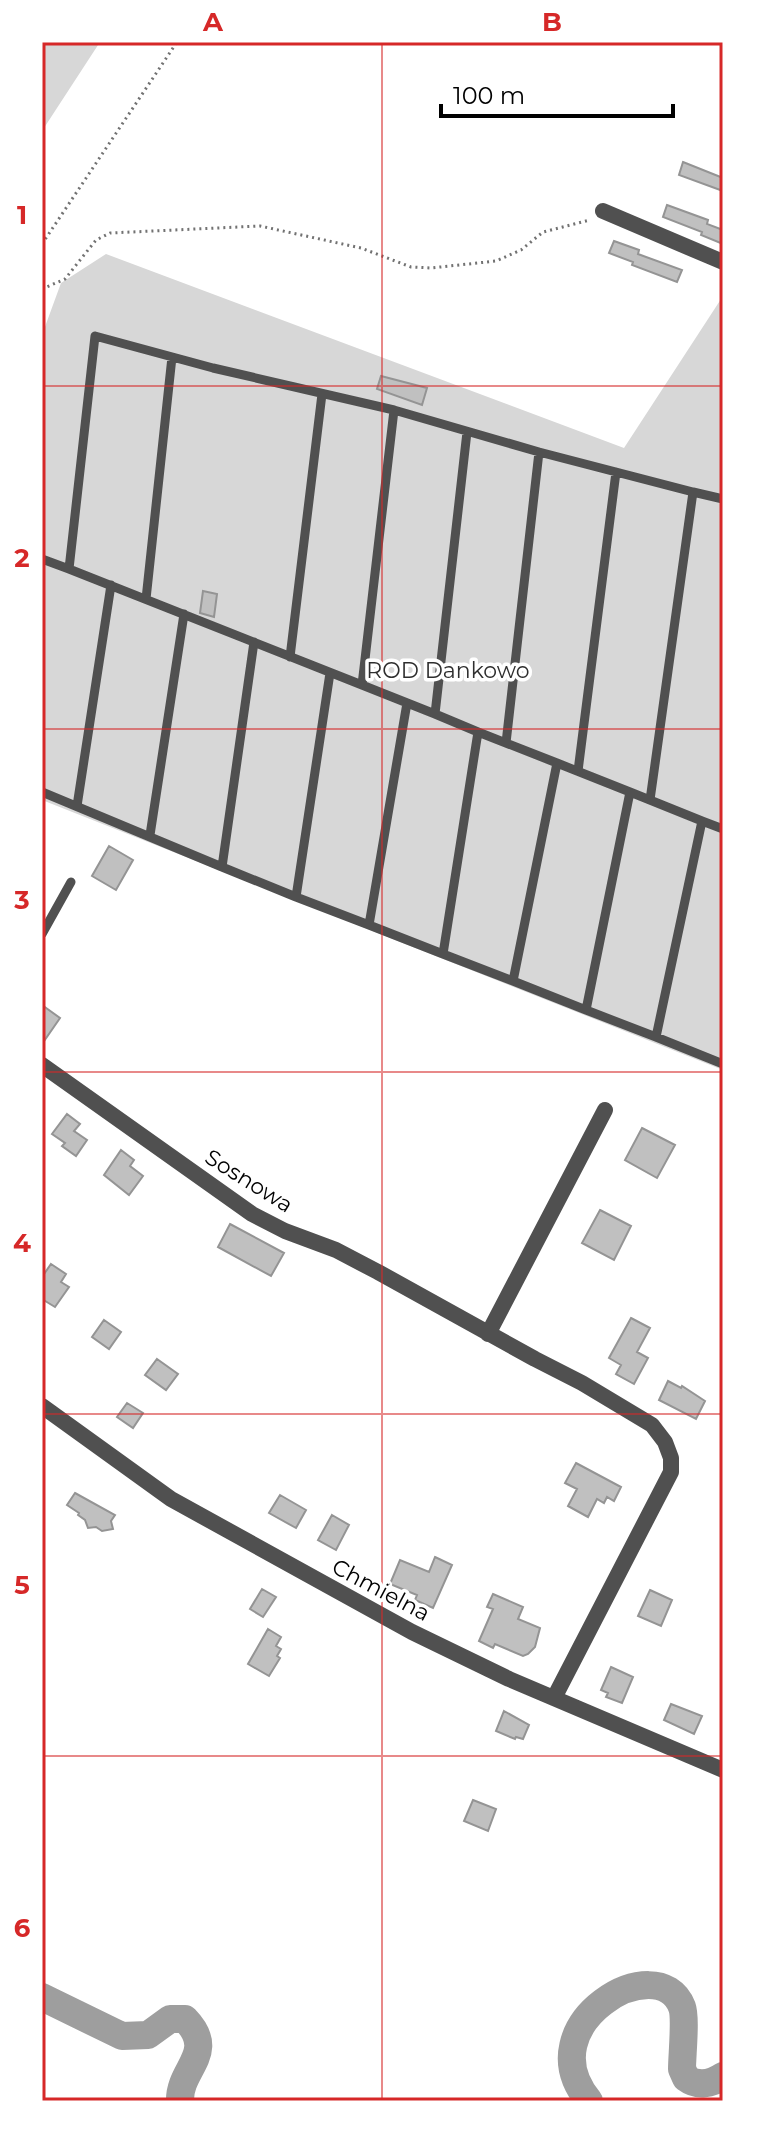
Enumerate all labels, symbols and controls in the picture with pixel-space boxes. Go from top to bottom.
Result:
text: A [202,6,224,38]
text: B [542,6,562,38]
scale bar [441,68,673,118]
text: 100 m [453,81,525,110]
text: 1 [17,199,27,231]
text: 2 [14,542,30,574]
park label: ROD Dankowo [366,657,530,684]
text: 3 [13,884,30,916]
street label: Sosnowa [200,1144,298,1218]
text: 4 [13,1227,31,1259]
street label: Chmielna [328,1553,434,1627]
text: 5 [14,1569,30,1601]
text: 6 [14,1912,31,1944]

